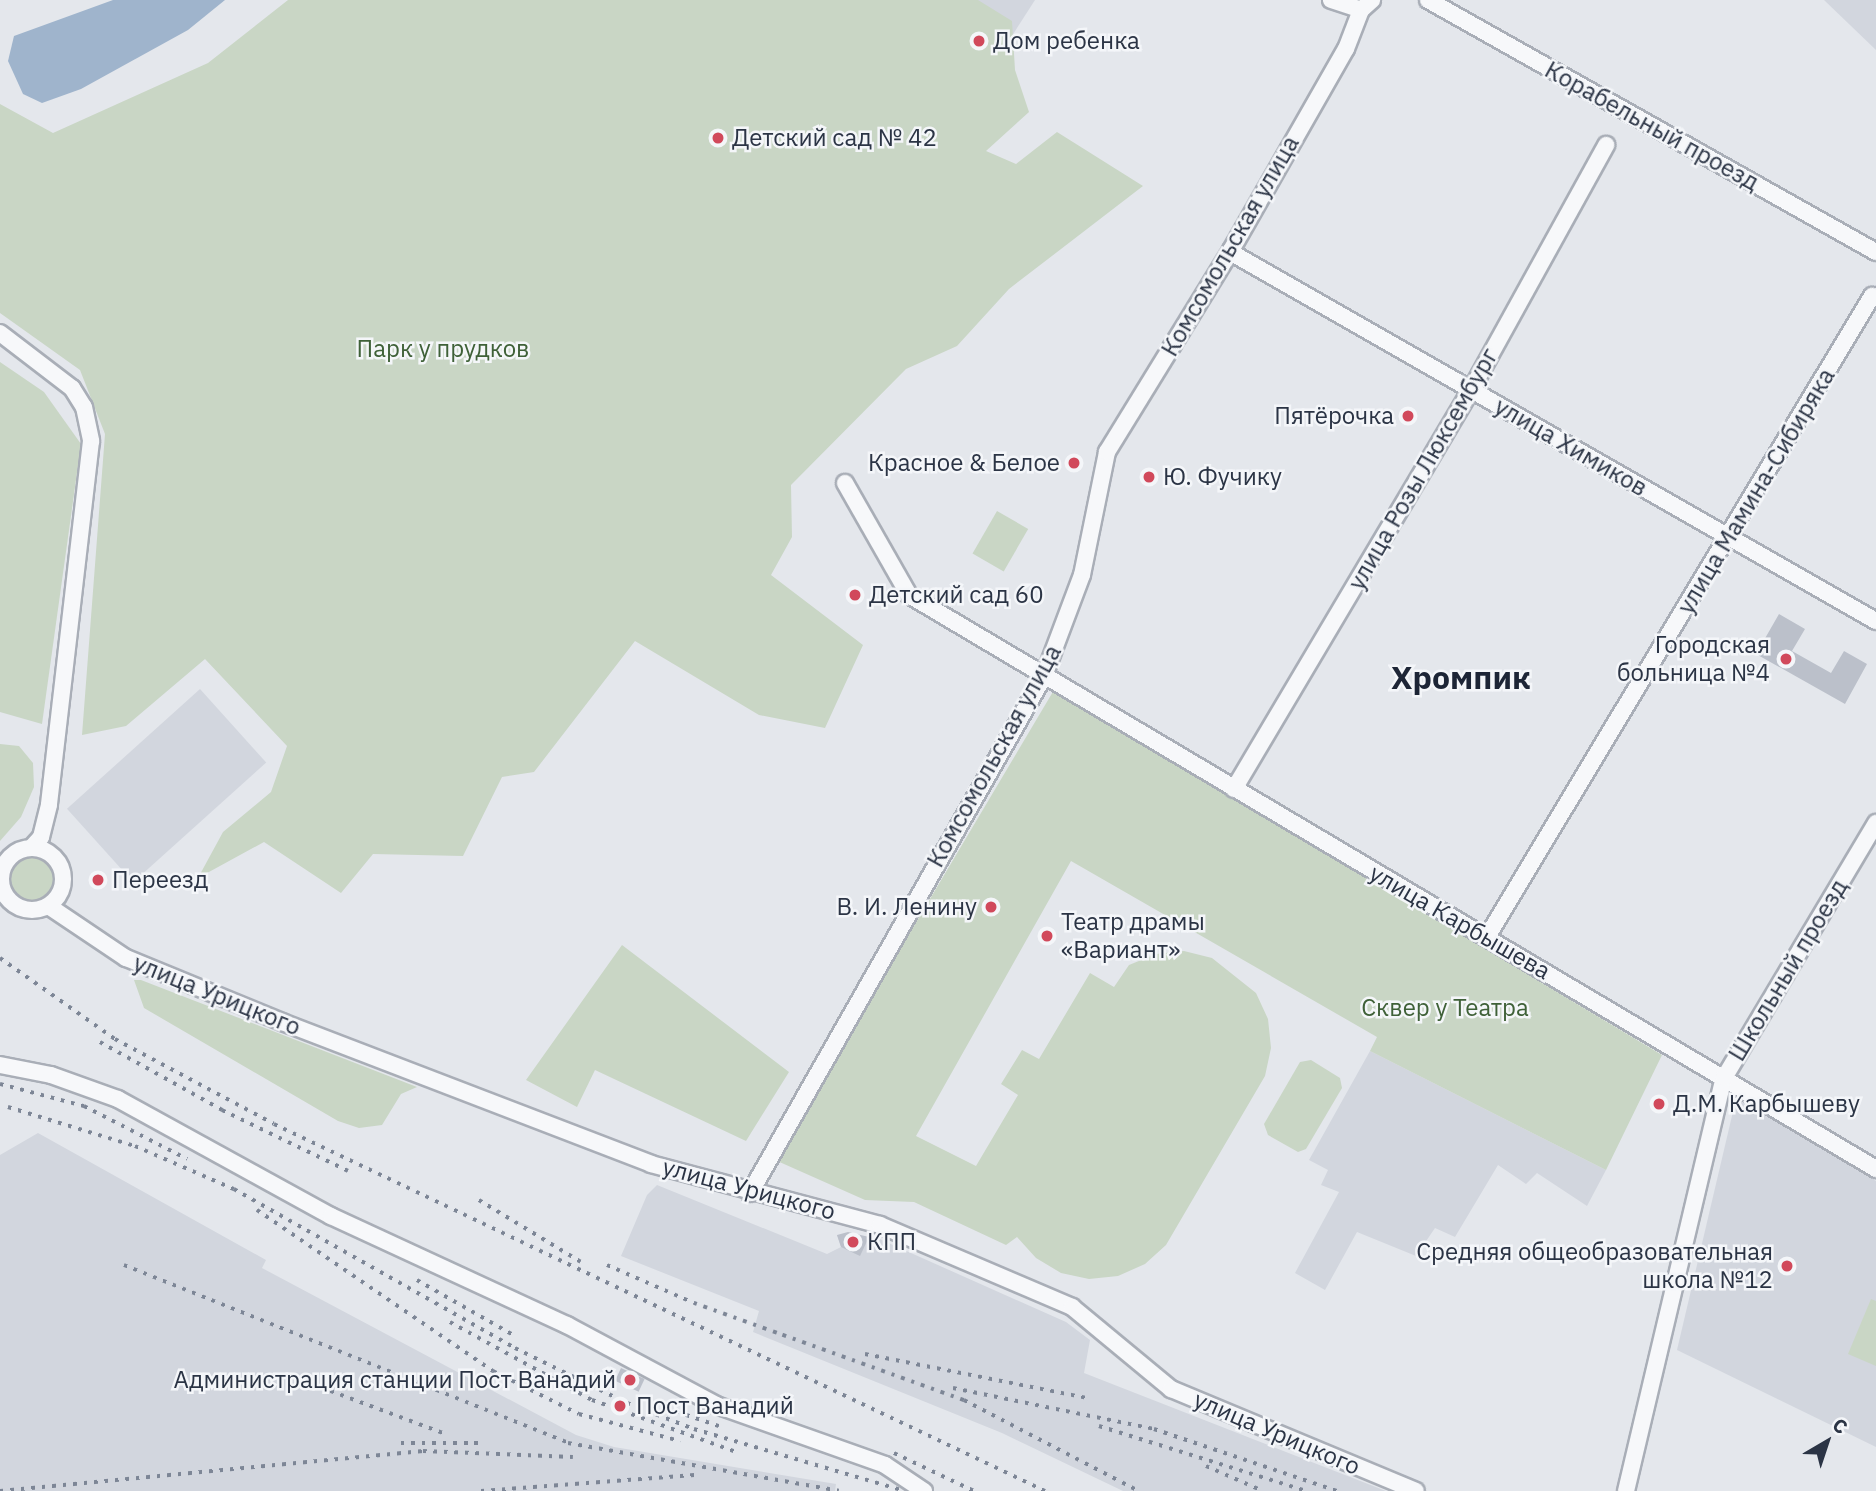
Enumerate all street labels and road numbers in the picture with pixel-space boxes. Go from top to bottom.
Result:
street label: Корабельный проезд [1540,55,1764,197]
street label: Комсомольская улица [1155,131,1305,361]
street label: улица Розы Люксембург [1342,343,1504,595]
street label: улица Мамина-Сибиряка [1671,363,1841,619]
street label: улица Химиков [1490,392,1652,502]
street label: Комсомольская улица [921,640,1067,872]
street label: улица Карбышева [1364,859,1556,985]
street label: Школьный проезд [1722,874,1854,1066]
street label: улица Урицкого [129,948,305,1042]
street label: улица Урицкого [659,1152,839,1226]
street label: улица Урицкого [1190,1385,1364,1481]

